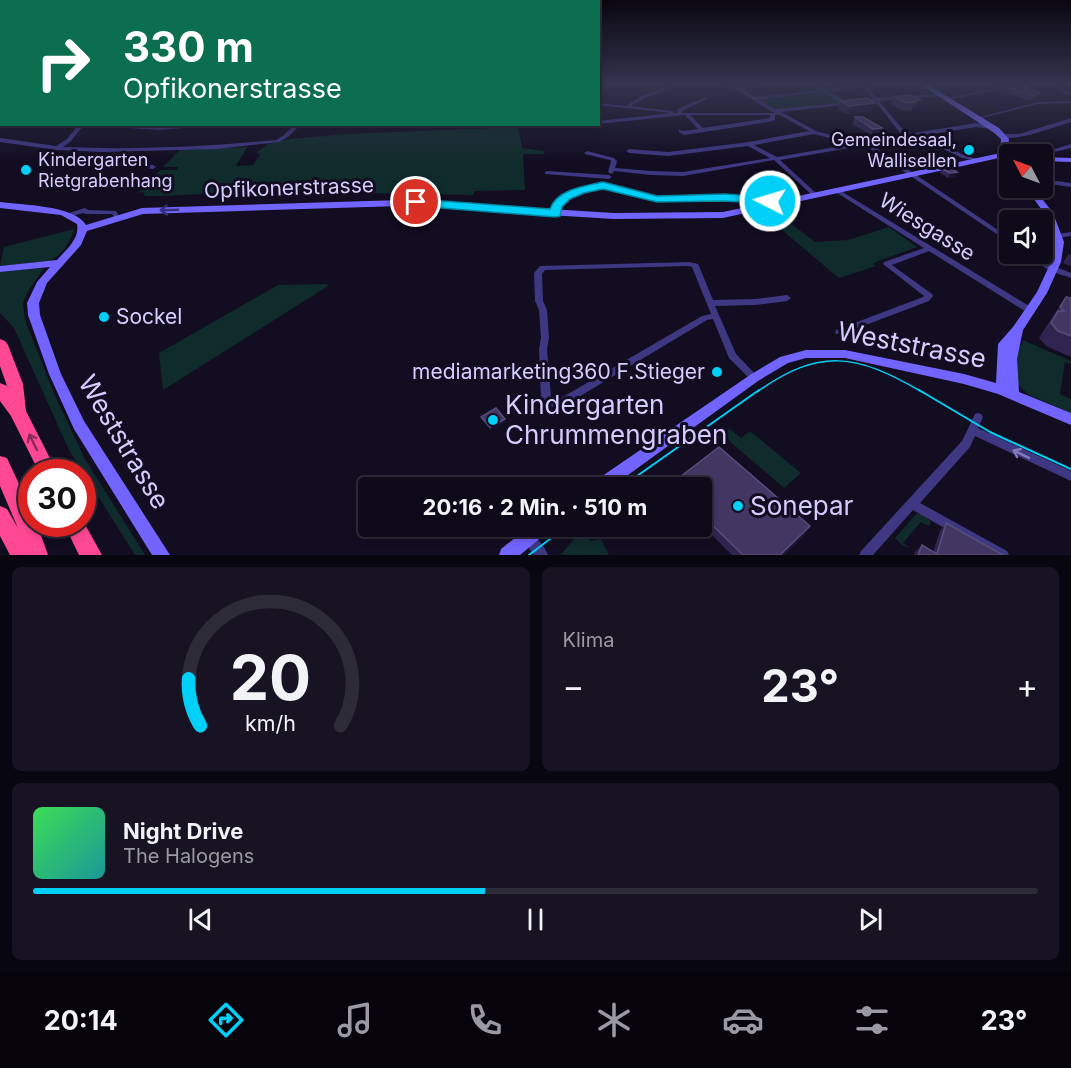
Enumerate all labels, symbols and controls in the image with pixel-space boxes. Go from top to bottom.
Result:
text: 330 m [123,21,254,72]
icon: right [24,24,102,102]
text: Opfikonerstrasse [123,72,342,105]
place label: Gemeindesaal, Wallisellen [831,129,957,171]
marker: Gemeindesaal, Wallisellen [962,143,976,157]
north arrow [999,144,1053,198]
map controls [999,144,1053,264]
place label: Kindergarten Rietgrabenhang [38,149,173,191]
marker: Kindergarten Rietgrabenhang [19,163,33,177]
position arrow [738,169,802,233]
street label: Opfikonerstrasse [204,172,374,203]
pin [390,176,441,227]
icon: arrive [399,185,432,218]
street label: Wiesgasse [875,187,980,266]
one-way arrow [159,205,179,216]
button: sound [999,210,1053,264]
place label: Sockel [116,304,182,329]
marker: Sockel [97,310,111,324]
street label: Weststrasse [835,315,989,374]
place label: mediamarketing360 F.Stieger [412,359,705,384]
marker: mediamarketing360 F.Stieger [710,365,724,379]
street label: Weststrasse [72,369,177,514]
place label: Kindergarten Chrummengraben [505,389,727,450]
marker: Kindergarten Chrummengraben [486,413,500,427]
one-way arrow [27,434,39,452]
one-way arrow [1012,448,1030,459]
speed limit sign: 30 [18,459,96,537]
place label: Sonepar [750,490,854,521]
text: 20:16 · 2 Min. · 510 m [423,494,647,520]
marker: Sonepar [731,499,745,513]
text: Klima [563,628,614,652]
text: 20 [230,640,311,715]
text: 23° [761,658,839,713]
text: − [563,666,584,706]
text: + [1016,666,1038,706]
text: km/h [245,710,296,736]
text: Night Drive [123,818,243,844]
text: The Halogens [123,844,254,868]
icon: previous [184,903,217,936]
icon: pause [519,903,552,936]
icon: next [854,903,887,936]
icon: directions [205,999,247,1041]
icon: music [334,999,376,1041]
icon: phone [464,999,506,1041]
icon: climate [593,999,635,1041]
icon: car [722,999,764,1041]
icon: filters [851,999,893,1041]
text: 20:14 [44,1004,118,1037]
text: 23° [981,1004,1027,1037]

